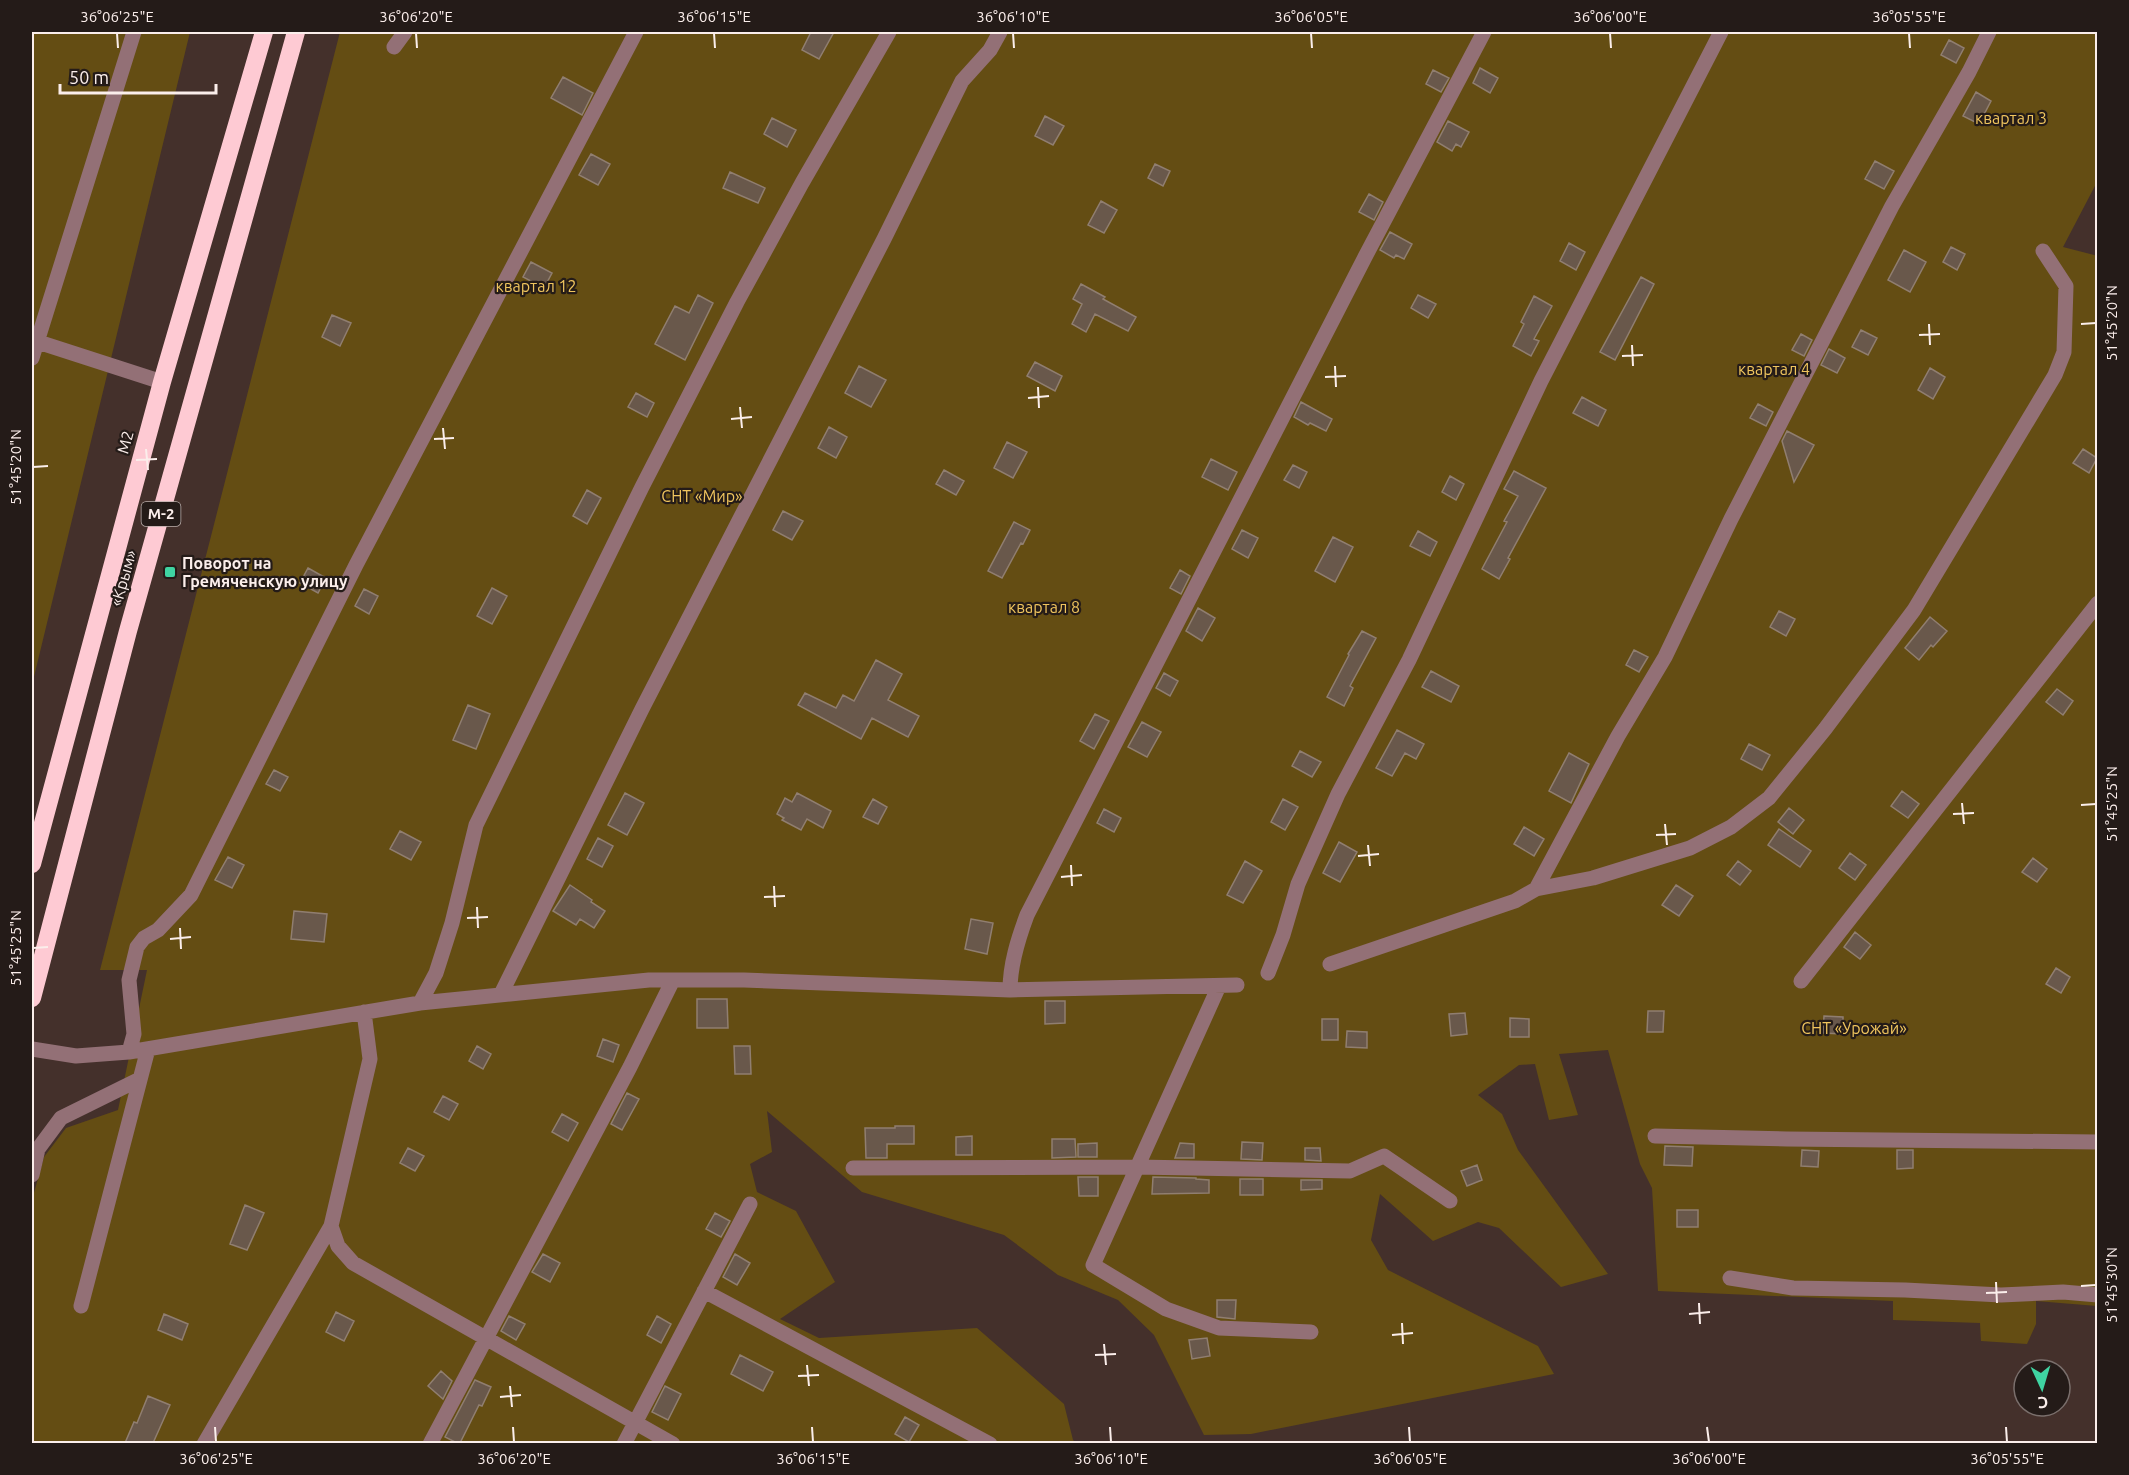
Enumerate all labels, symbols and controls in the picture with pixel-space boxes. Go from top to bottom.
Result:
text: 36°06'25"E [80,8,154,25]
text: 36°06'20"E [379,8,453,25]
text: 36°06'15"E [677,8,751,25]
text: 36°06'10"E [976,8,1050,25]
text: 36°06'05"E [1274,8,1348,25]
text: 36°06'00"E [1573,8,1647,25]
text: 36°05'55"E [1872,8,1946,25]
scale bar [60,57,216,95]
text: 50 m [69,67,109,87]
park label: квартал 3 [1975,109,2047,127]
park label: квартал 12 [495,277,577,295]
text: 51°45'20"N [2103,285,2120,361]
park label: квартал 4 [1738,360,1810,378]
text: 51°45'20"N [7,429,24,505]
street label: М2 [113,429,137,455]
park label: СНТ «Мир» [661,487,743,505]
road number: М-2 [142,502,180,526]
street label: «Крым» [106,548,140,608]
place label: Поворот на Гремяченскую улицу [182,554,348,590]
marker: Поворот на Гремяченскую улицу [163,565,177,579]
park label: квартал 8 [1008,598,1080,616]
text: 51°45'25"N [2103,766,2120,842]
text: 51°45'25"N [7,910,24,986]
park label: СНТ «Урожай» [1801,1019,1907,1037]
text: 51°45'30"N [2103,1247,2120,1323]
north arrow [2012,1358,2072,1418]
text: С [2037,1394,2049,1412]
text: 36°06'25"E [179,1450,253,1467]
text: 36°06'20"E [477,1450,551,1467]
text: 36°06'15"E [776,1450,850,1467]
text: 36°06'10"E [1074,1450,1148,1467]
text: 36°06'05"E [1373,1450,1447,1467]
text: 36°06'00"E [1672,1450,1746,1467]
text: 36°05'55"E [1970,1450,2044,1467]

